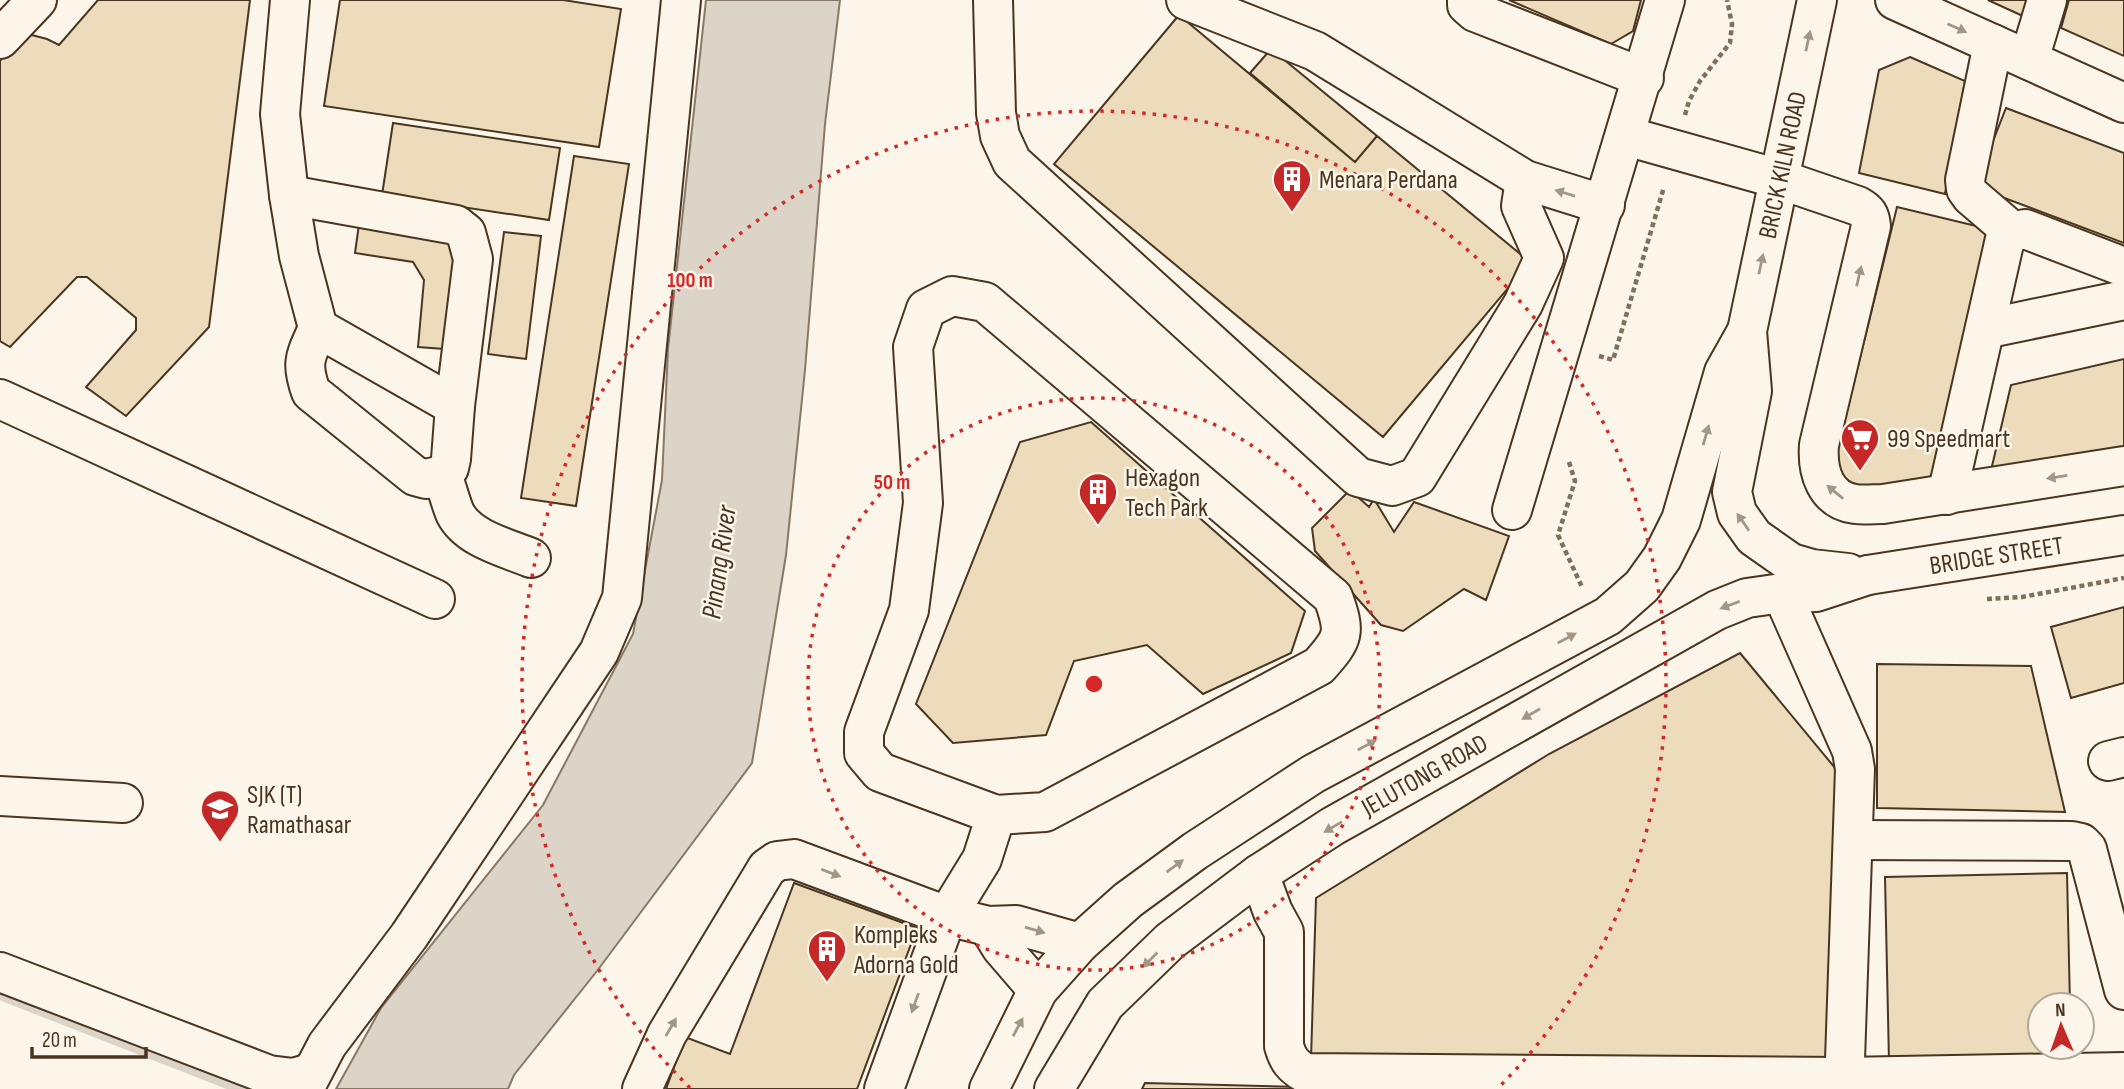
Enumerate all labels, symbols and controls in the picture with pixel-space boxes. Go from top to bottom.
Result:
one-way arrow [1947,22,1967,34]
one-way arrow [1803,30,1814,52]
street label: BRICK KILN ROAD [1753,89,1814,242]
building icon: Menara Perdana [1271,158,1313,213]
place label: Menara Perdana [1319,165,1458,196]
one-way arrow [1554,187,1575,197]
one-way arrow [1756,253,1767,275]
one-way arrow [1854,265,1865,287]
text: 100 m [667,268,713,293]
supermarket icon: 99 Speedmart [1839,417,1881,472]
one-way arrow [1701,424,1711,445]
place label: 99 Speedmart [1887,424,2010,455]
place label: Hexagon Tech Park [1125,463,1208,524]
text: 50 m [874,470,910,495]
building icon: Hexagon Tech Park [1077,471,1119,526]
one-way arrow [2046,472,2068,483]
one-way arrow [1827,485,1844,500]
water label: Pinang River [695,502,744,621]
one-way arrow [1736,513,1750,531]
street label: BRIDGE STREET [1928,531,2066,582]
one-way arrow [1720,599,1741,610]
one-way arrow [1558,632,1578,644]
centre of rings [1082,672,1106,696]
one-way arrow [1521,708,1540,720]
street label: JELUTONG ROAD [1356,728,1494,824]
one-way arrow [1357,739,1377,751]
place label: SJK (T) Ramathasar [247,780,352,841]
school or university icon: SJK (T) Ramathasar [199,788,241,843]
one-way arrow [1324,820,1343,833]
one-way arrow [1165,859,1184,873]
one-way arrow [820,867,841,878]
place label: Kompleks Adorna Gold [853,920,959,981]
one-way arrow [1025,926,1046,936]
building icon: Kompleks Adorna Gold [806,928,848,983]
one-way arrow [1141,952,1158,969]
north arrow [2026,991,2096,1061]
one-way arrow [909,993,920,1014]
text: N [2055,999,2066,1022]
scale bar [32,1016,145,1060]
one-way arrow [1012,1017,1024,1037]
one-way arrow [665,1018,677,1037]
text: 20 m [42,1028,77,1053]

